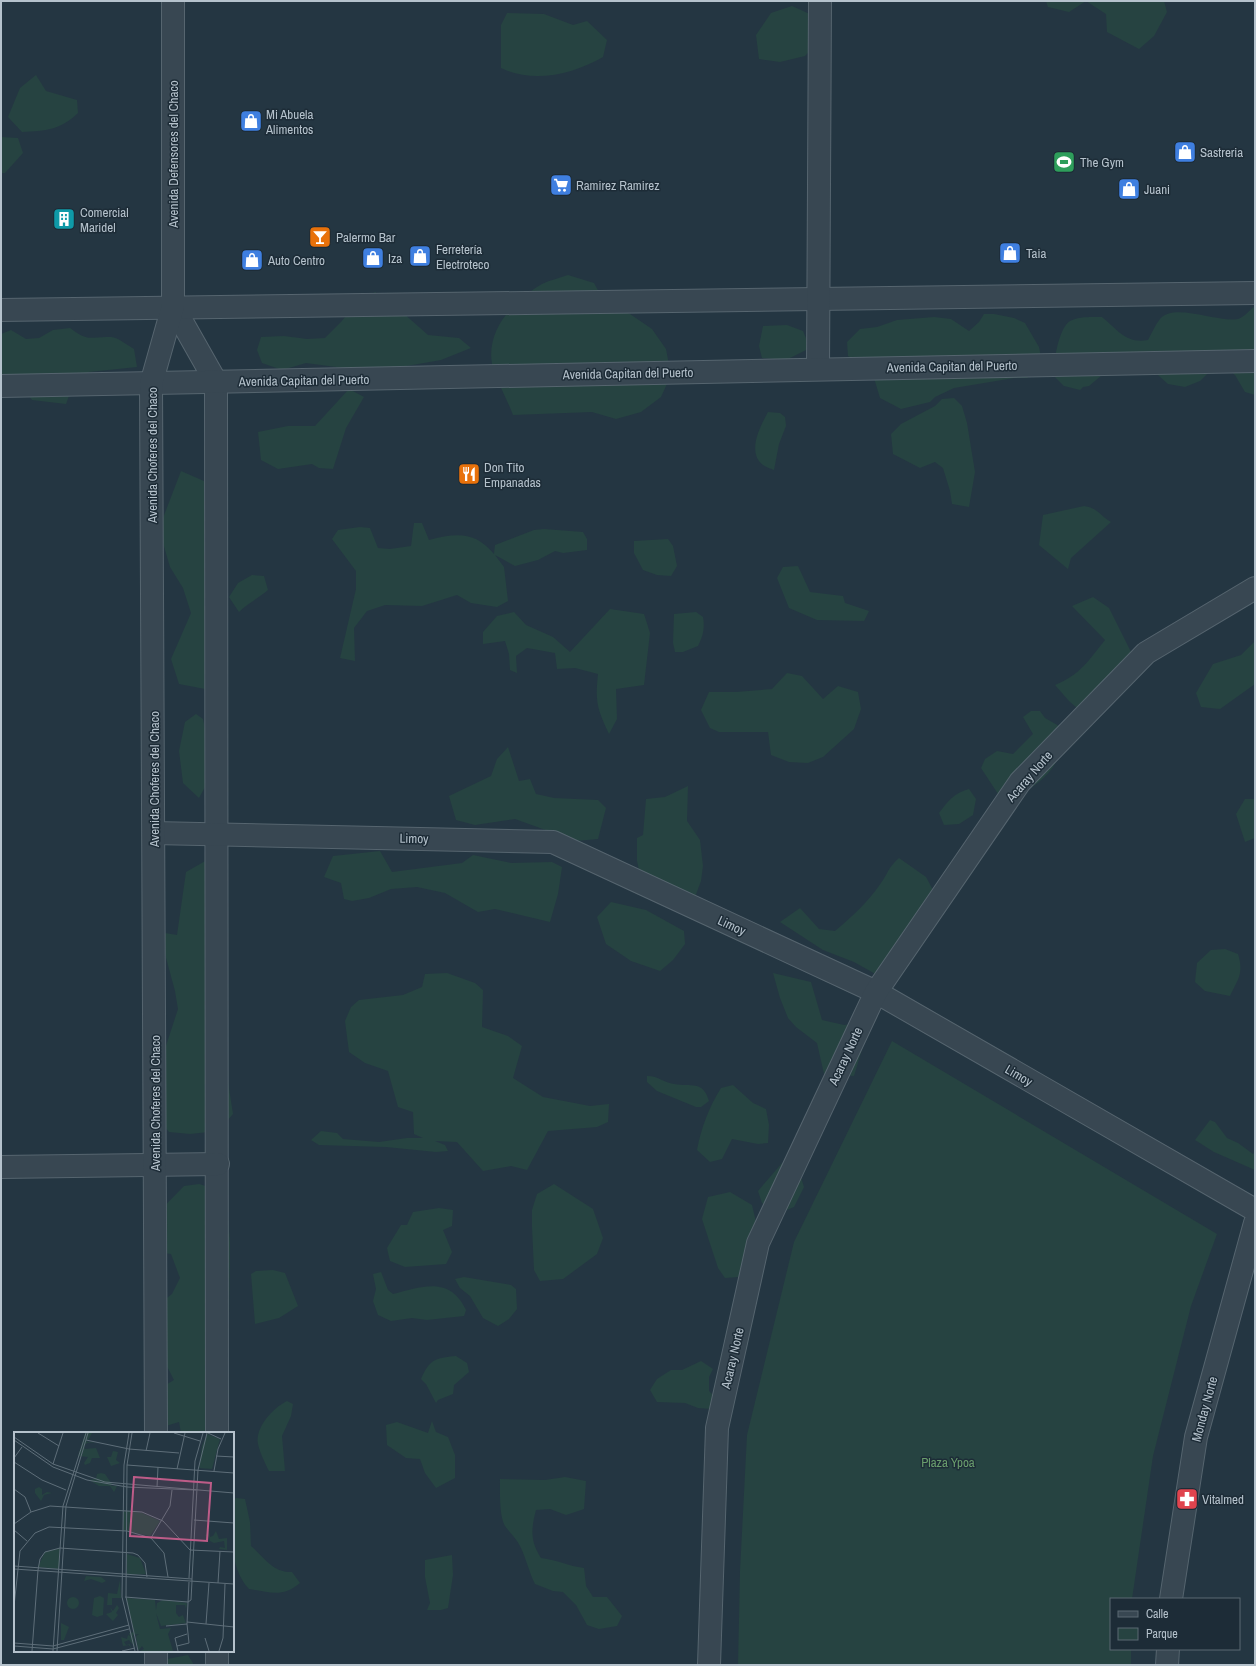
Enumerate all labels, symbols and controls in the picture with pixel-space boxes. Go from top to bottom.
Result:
street label: Avenida Defensores del Chaco [165,80,182,229]
place label: Mi Abuela Alimentos [265,106,313,138]
shop icon: Mi Abuela Alimentos [238,108,264,134]
shop icon: Sastreria [1172,139,1198,165]
place label: Sastreria [1200,144,1243,161]
sports icon: The Gym [1051,149,1077,175]
place label: The Gym [1080,154,1124,171]
supermarket icon: Ramirez Ramirez [548,172,574,198]
shop icon: Juani [1116,176,1142,202]
place label: Ramirez Ramirez [576,177,660,194]
place label: Juani [1144,181,1170,198]
place label: Comercial Maridel [80,204,129,236]
building icon: Comercial Maridel [51,206,77,232]
bar icon: Palermo Bar [307,224,333,250]
place label: Palermo Bar [336,229,396,246]
shop icon: Taia [997,240,1023,266]
place label: Ferretería Electroteco [436,241,489,273]
shop icon: Ferretería Electroteco [407,243,433,269]
shop icon: Iza [360,245,386,271]
place label: Taia [1026,245,1046,262]
shop icon: Auto Centro [239,247,265,273]
place label: Iza [388,250,402,267]
place label: Auto Centro [267,252,325,269]
street label: Avenida Capitan del Puerto [885,357,1018,376]
street label: Avenida Capitan del Puerto [561,364,694,383]
street label: Avenida Capitan del Puerto [237,371,370,390]
street label: Avenida Choferes del Chaco [144,387,161,524]
place label: Don Tito Empanadas [484,459,541,491]
restaurant icon: Don Tito Empanadas [456,461,482,487]
street label: Avenida Choferes del Chaco [146,711,163,848]
street label: Acaray Norte [1002,747,1056,806]
street label: Limoy [399,830,429,847]
street label: Limoy [715,912,749,940]
street label: Acaray Norte [824,1024,866,1089]
street label: Avenida Choferes del Chaco [147,1035,164,1172]
street label: Limoy [1002,1061,1036,1090]
street label: Acaray Norte [717,1326,748,1391]
street label: Monday Norte [1188,1375,1221,1444]
inset map [14,1432,234,1652]
park label: Plaza Ypoa [921,1454,975,1471]
pharmacy icon: Vitalmed [1174,1486,1200,1512]
place label: Vitalmed [1202,1491,1244,1508]
legend [1110,1598,1240,1650]
text: Calle [1146,1606,1168,1622]
text: Parque [1146,1626,1178,1642]

